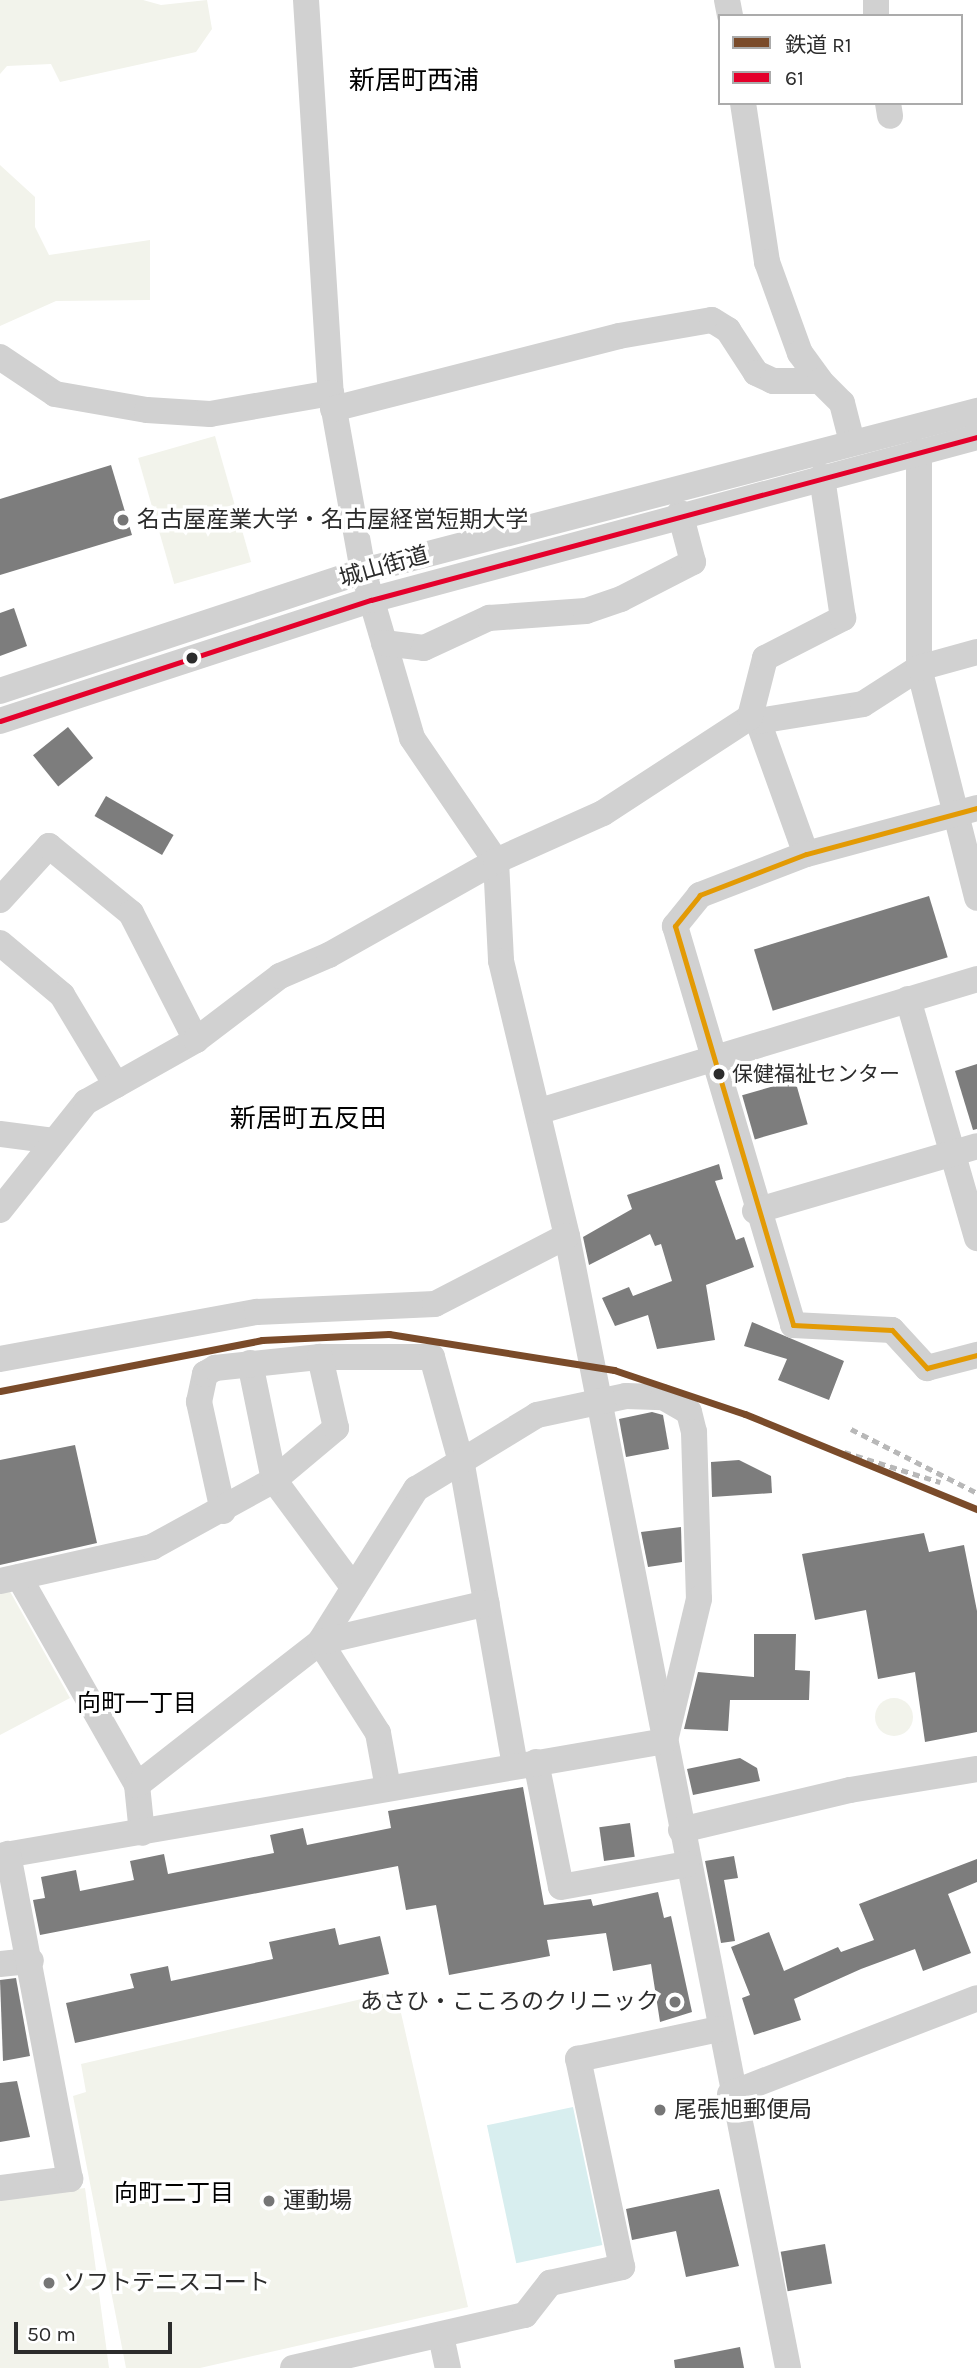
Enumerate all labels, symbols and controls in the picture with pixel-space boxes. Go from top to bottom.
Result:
legend [718,14,963,105]
text: 鉄道 R1 [785,33,852,57]
district label: 新居町西浦 [349,65,479,97]
text: 61 [785,66,804,90]
place label: 名古屋産業大学・名古屋経営短期大学 [137,506,528,534]
marker: 名古屋産業大学・名古屋経営短期大学 [115,512,131,528]
street label: 城山街道 [336,541,432,593]
unlabelled marker [185,651,199,665]
place label: 保健福祉センター [732,1061,900,1087]
marker: 保健福祉センター [712,1067,726,1081]
district label: 新居町五反田 [230,1103,386,1135]
district label: 向町一丁目 [77,1690,197,1718]
place label: あさひ・こころのクリニック [360,1988,659,2016]
marker: あさひ・こころのクリニック [665,1992,685,2012]
place label: 尾張旭郵便局 [674,2096,812,2124]
marker: 尾張旭郵便局 [652,2102,668,2118]
district label: 向町二丁目 [114,2180,234,2208]
place label: 運動場 [283,2187,352,2215]
marker: 運動場 [261,2193,277,2209]
place label: ソフトテニスコート [63,2269,270,2297]
marker: ソフトテニスコート [41,2275,57,2291]
scale bar [18,2308,175,2352]
text: 50 m [27,2322,76,2346]

